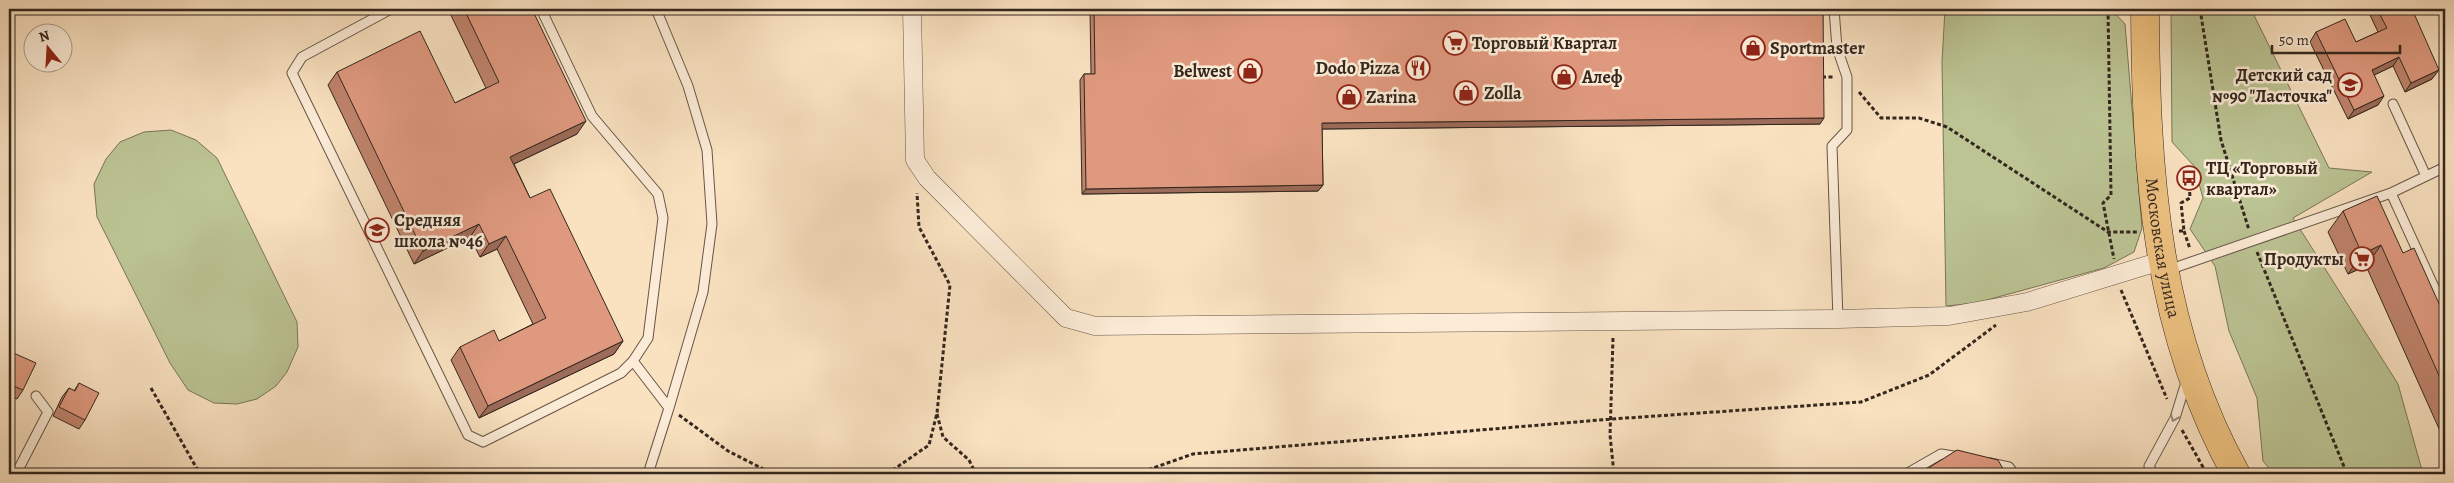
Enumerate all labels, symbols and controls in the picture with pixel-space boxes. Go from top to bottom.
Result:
north arrow [22,22,72,72]
scale bar [2272,22,2399,54]
text: N [36,26,52,47]
supermarket icon: Торговый Квартал [1442,30,1468,56]
text: 50 m [2279,30,2309,50]
place label: Торговый Квартал [1472,31,1617,55]
shop icon: Sportmaster [1740,35,1766,61]
place label: Sportmaster [1770,36,1865,60]
restaurant icon: Dodo Pizza [1405,55,1431,81]
place label: Dodo Pizza [1315,56,1400,80]
shop icon: Belwest [1237,58,1263,84]
place label: Belwest [1173,59,1232,83]
place label: Детский сад №90 "Ласточка" [2212,63,2332,108]
shop icon: Алеф [1551,64,1577,90]
place label: Алеф [1581,65,1623,89]
school or university icon: Детский сад №90 "Ласточка" [2337,72,2363,98]
shop icon: Zolla [1453,80,1479,106]
place label: Zolla [1484,81,1522,105]
shop icon: Zarina [1336,84,1362,110]
place label: Zarina [1366,85,1417,109]
place label: ТЦ «Торговый квартал» [2206,156,2318,201]
bus stop icon: ТЦ «Торговый квартал» [2176,165,2202,191]
street label: Московская улица [2140,177,2187,321]
place label: Средняя школа №46 [394,208,483,253]
school or university icon: Средняя школа №46 [364,217,390,243]
supermarket icon: Продукты [2349,246,2375,272]
place label: Продукты [2264,247,2344,271]
one-way arrow [2170,413,2181,422]

